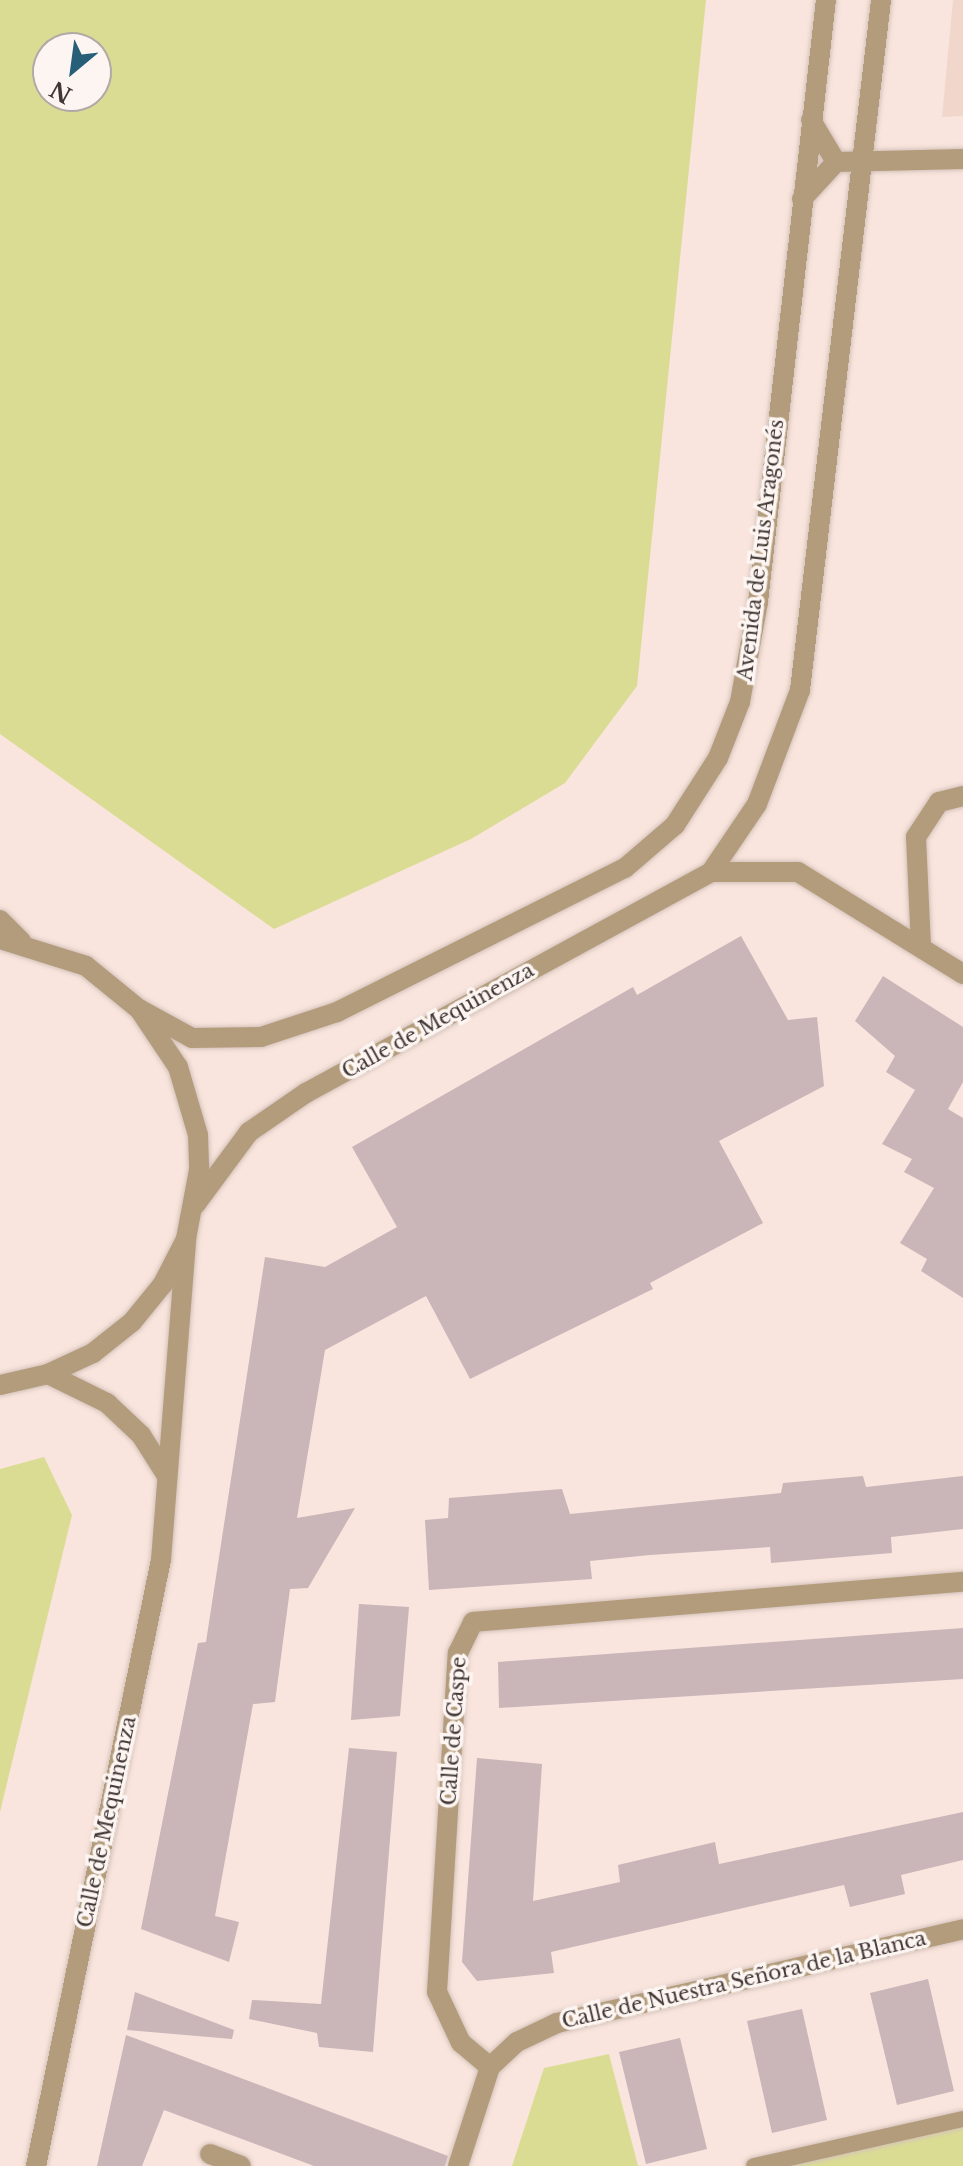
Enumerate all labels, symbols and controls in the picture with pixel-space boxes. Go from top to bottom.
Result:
north arrow [32,32,112,112]
text: N [46,75,77,109]
street label: Avenida de Luis Aragonés [733,417,789,683]
street label: Calle de Mequinenza [338,958,538,1084]
street label: Calle de Caspe [437,1656,471,1806]
street label: Calle de Mequinenza [73,1714,141,1930]
street label: Calle de Nuestra Señora de la Blanca [559,1926,929,2034]

